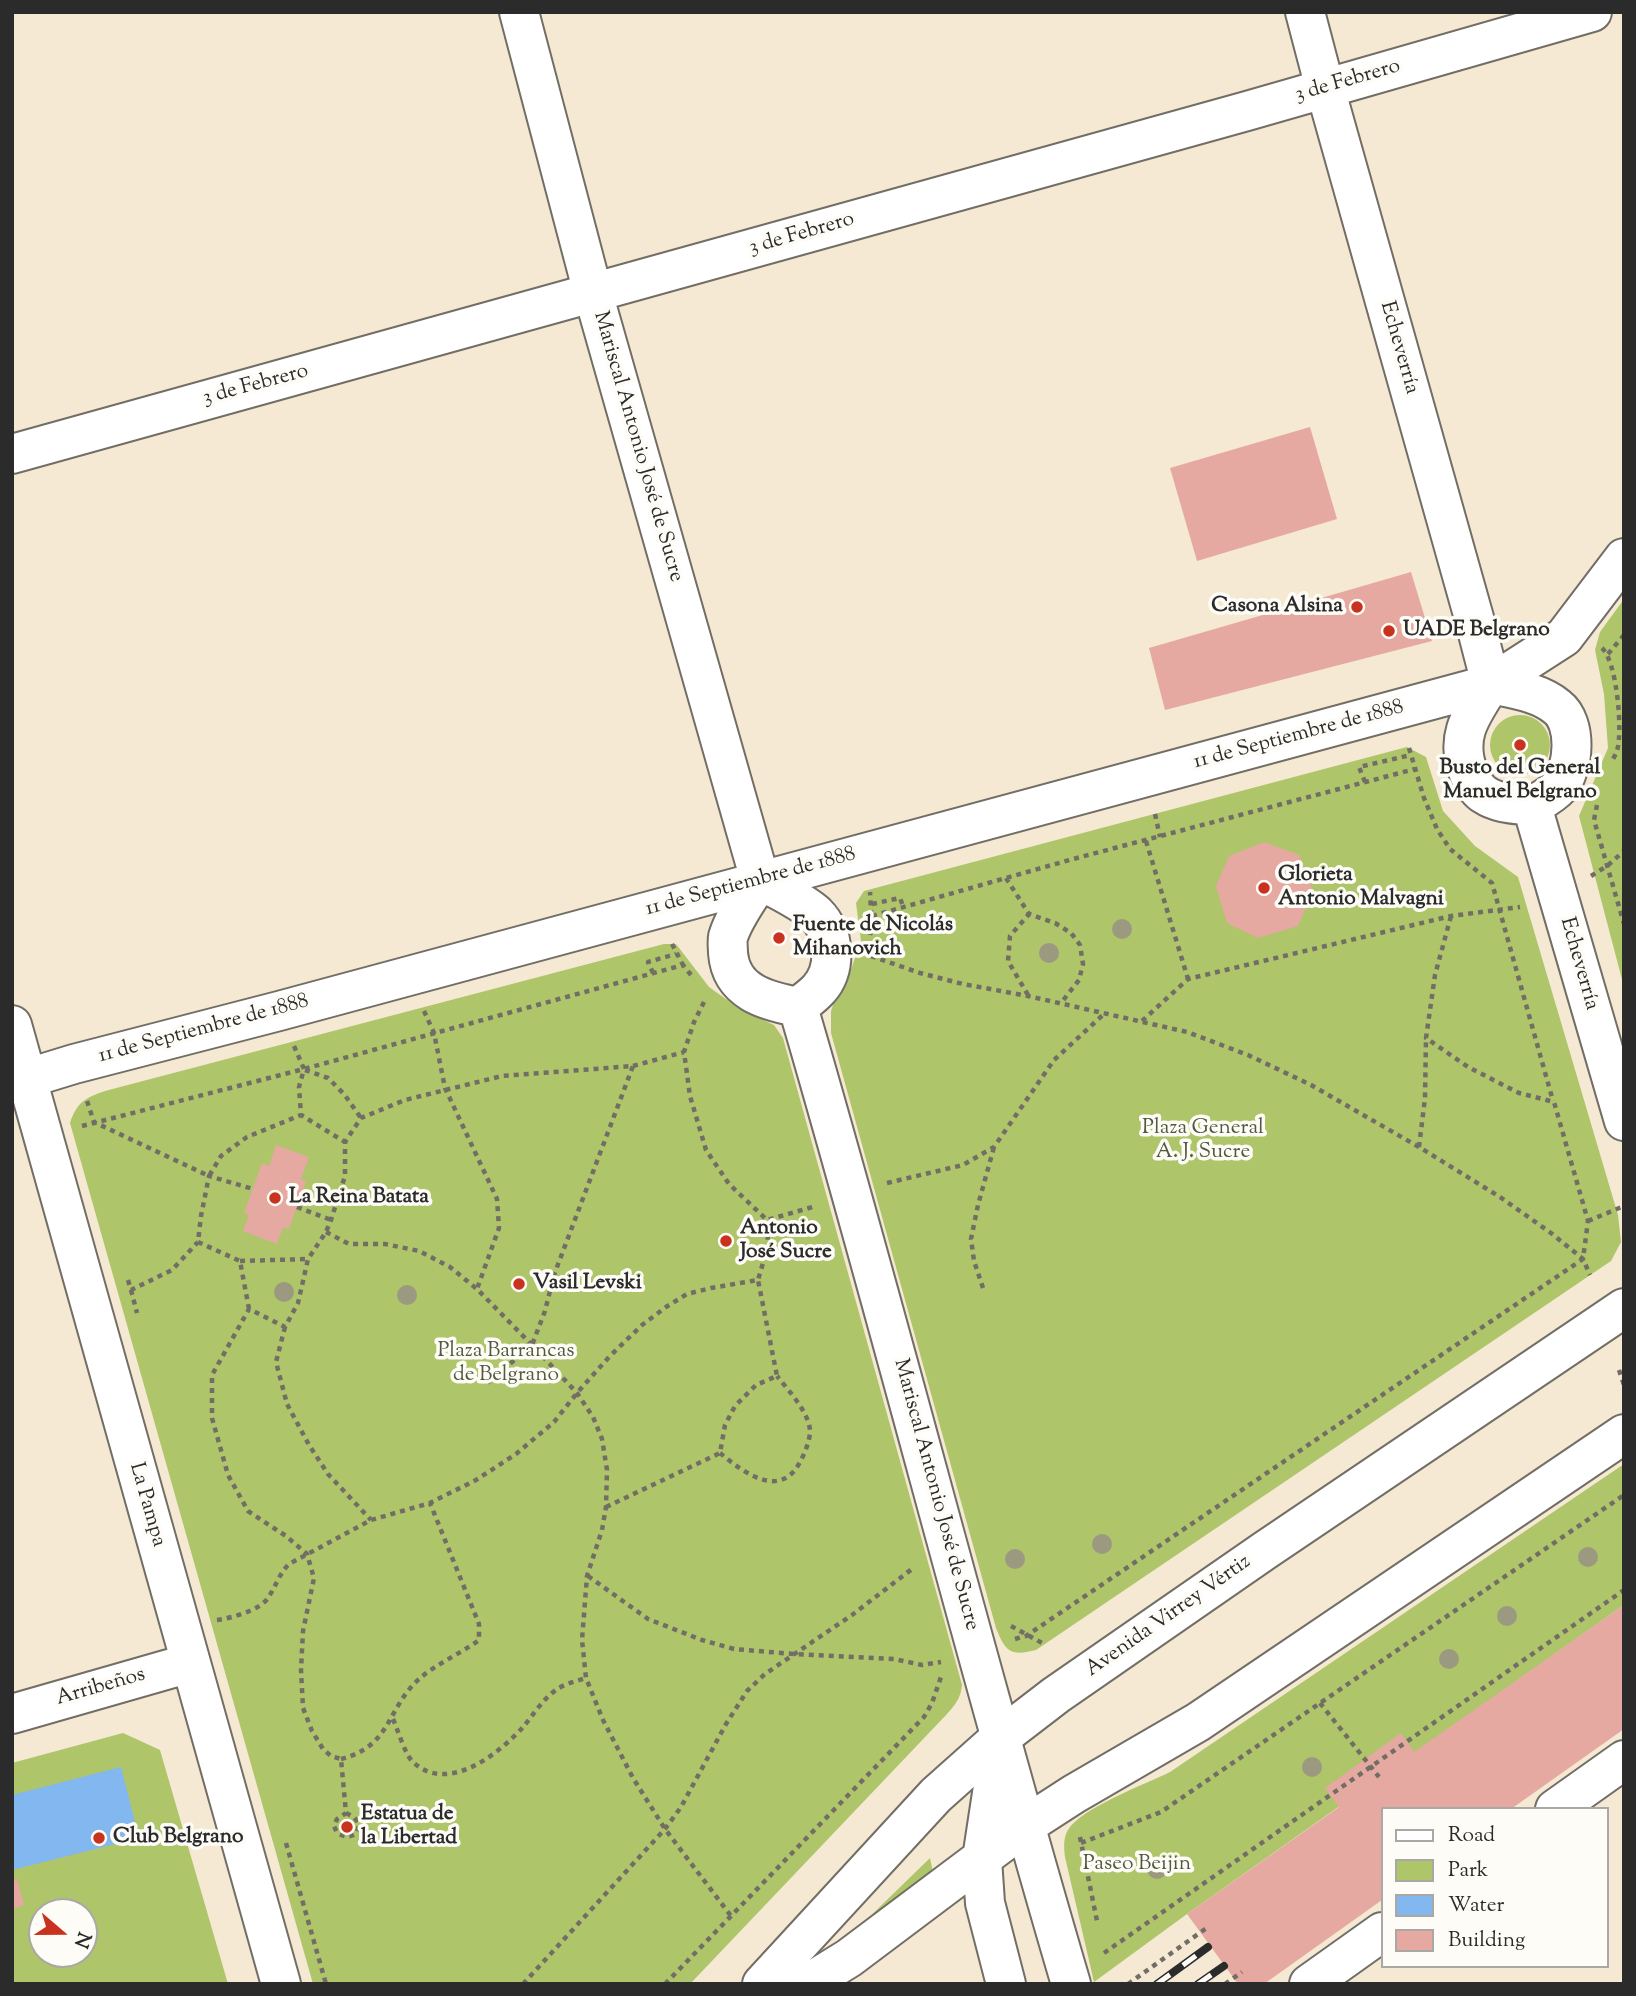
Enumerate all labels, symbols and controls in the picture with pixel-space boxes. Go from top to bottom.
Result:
street label: 3 de Febrero [1292,55,1404,109]
street label: 3 de Febrero [746,208,858,262]
street label: Echeverría [1373,299,1423,397]
street label: Mariscal Antonio José de Sucre [586,309,688,585]
street label: 3 de Febrero [200,360,312,412]
place label: Casona Alsina [1211,594,1343,620]
marker: Casona Alsina [1349,599,1365,615]
place label: UADE Belgrano [1403,618,1550,644]
marker: UADE Belgrano [1381,623,1397,639]
street label: 11 de Septiembre de 1888 [1191,696,1407,776]
marker: Busto del General Manuel Belgrano [1512,737,1528,753]
place label: Busto del General Manuel Belgrano [1440,756,1600,806]
street label: 11 de Septiembre de 1888 [643,843,859,923]
place label: Glorieta Antonio Malvagni [1278,863,1444,913]
marker: Glorieta Antonio Malvagni [1256,880,1272,896]
place label: Fuente de Nicolás Mihanovich [793,913,953,963]
street label: Echeverría [1553,915,1603,1013]
marker: Fuente de Nicolás Mihanovich [771,930,787,946]
street label: 11 de Septiembre de 1888 [96,990,312,1070]
park label: Plaza General A. J. Sucre [1142,1116,1264,1166]
place label: La Reina Batata [289,1185,429,1211]
marker: La Reina Batata [267,1190,283,1206]
place label: Antonio José Sucre [740,1216,832,1266]
marker: Antonio José Sucre [718,1233,734,1249]
place label: Vasil Levski [533,1271,642,1297]
marker: Vasil Levski [511,1276,527,1292]
park label: Plaza Barrancas de Belgrano [437,1339,575,1389]
street label: Mariscal Antonio José de Sucre [887,1356,983,1634]
street label: La Pampa [122,1460,170,1550]
street label: Avenida Virrey Vértiz [1082,1551,1256,1683]
street label: Arribeños [54,1663,148,1713]
place label: Estatua de la Libertad [361,1802,457,1852]
legend [1380,1807,1608,1968]
marker: Estatua de la Libertad [339,1819,355,1835]
text: Road [1448,1821,1495,1851]
place label: Club Belgrano [113,1825,243,1851]
marker: Club Belgrano [91,1830,107,1846]
park label: Paseo Beijin [1083,1852,1191,1878]
text: Park [1448,1856,1488,1886]
text: Water [1448,1891,1504,1921]
north arrow [28,1898,98,1968]
text: Building [1448,1926,1525,1956]
text: N [66,1928,97,1951]

